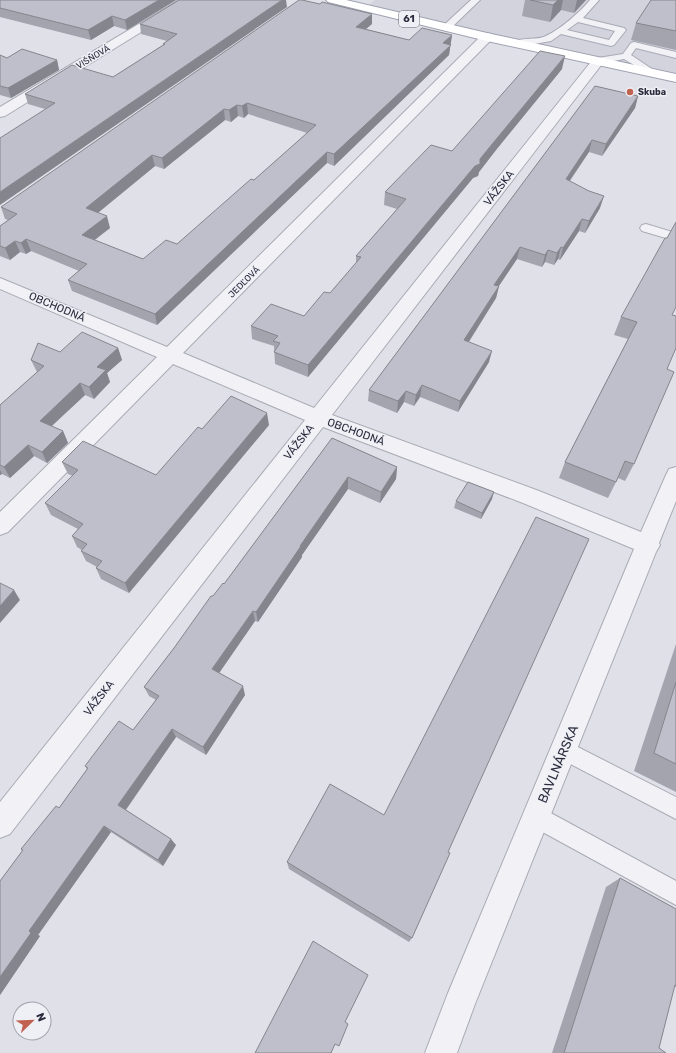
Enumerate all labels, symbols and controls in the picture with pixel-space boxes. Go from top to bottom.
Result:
road number: 61 [399,11,419,27]
street label: VIŠŇOVÁ [74,42,112,71]
marker: Skuba [625,87,635,97]
place label: Skuba [638,87,666,97]
street label: VÁŽSKA [481,167,517,208]
street label: JEDĽOVÁ [226,264,262,300]
street label: OBCHODNÁ [27,289,88,325]
street label: OBCHODNÁ [326,416,387,449]
street label: VÁŽSKA [281,421,317,462]
street label: VÁŽSKA [81,677,117,718]
street label: BAVLNÁRSKA [535,722,581,805]
north arrow [12,1001,52,1041]
text: N [33,1011,48,1024]

